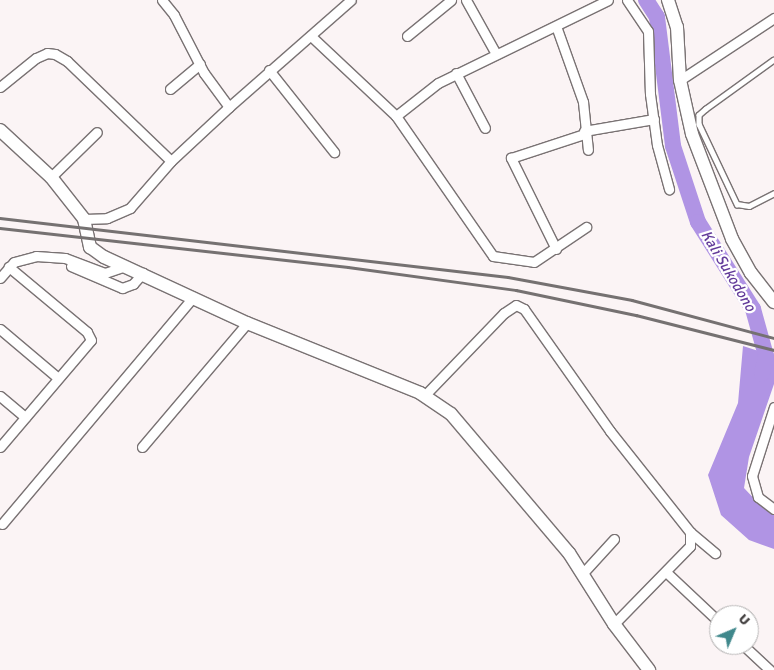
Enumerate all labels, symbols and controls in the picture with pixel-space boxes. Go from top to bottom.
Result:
water label: Kali Sukodono [697,227,759,315]
north arrow [709,605,759,655]
text: U [735,610,754,629]

